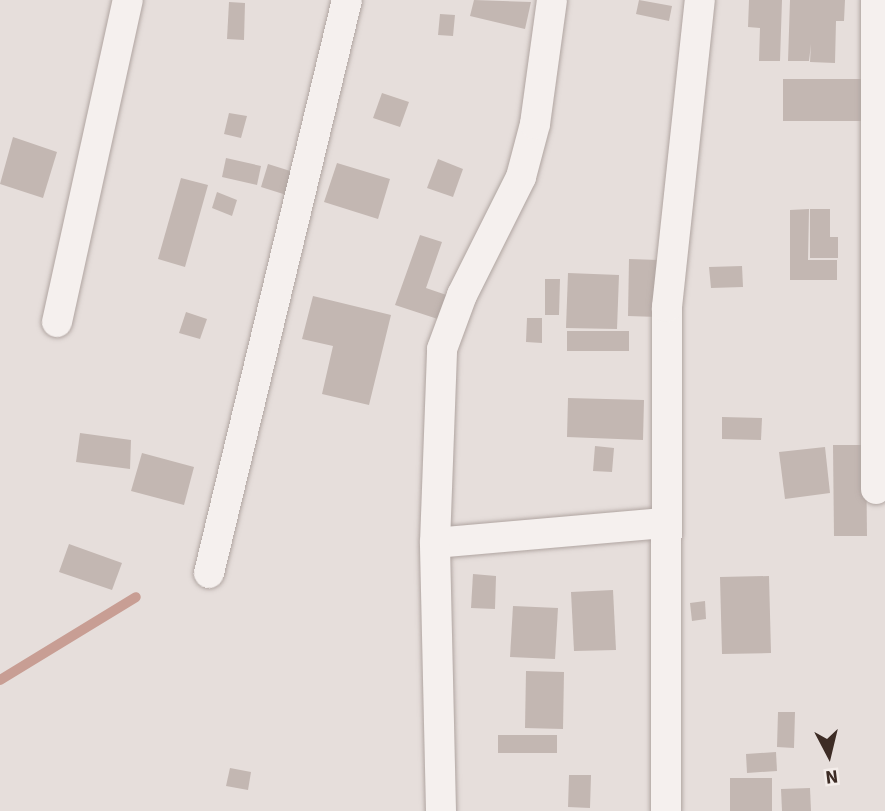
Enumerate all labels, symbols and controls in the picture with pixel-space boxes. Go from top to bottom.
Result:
north arrow [794,720,864,790]
text: N [824,762,840,791]

